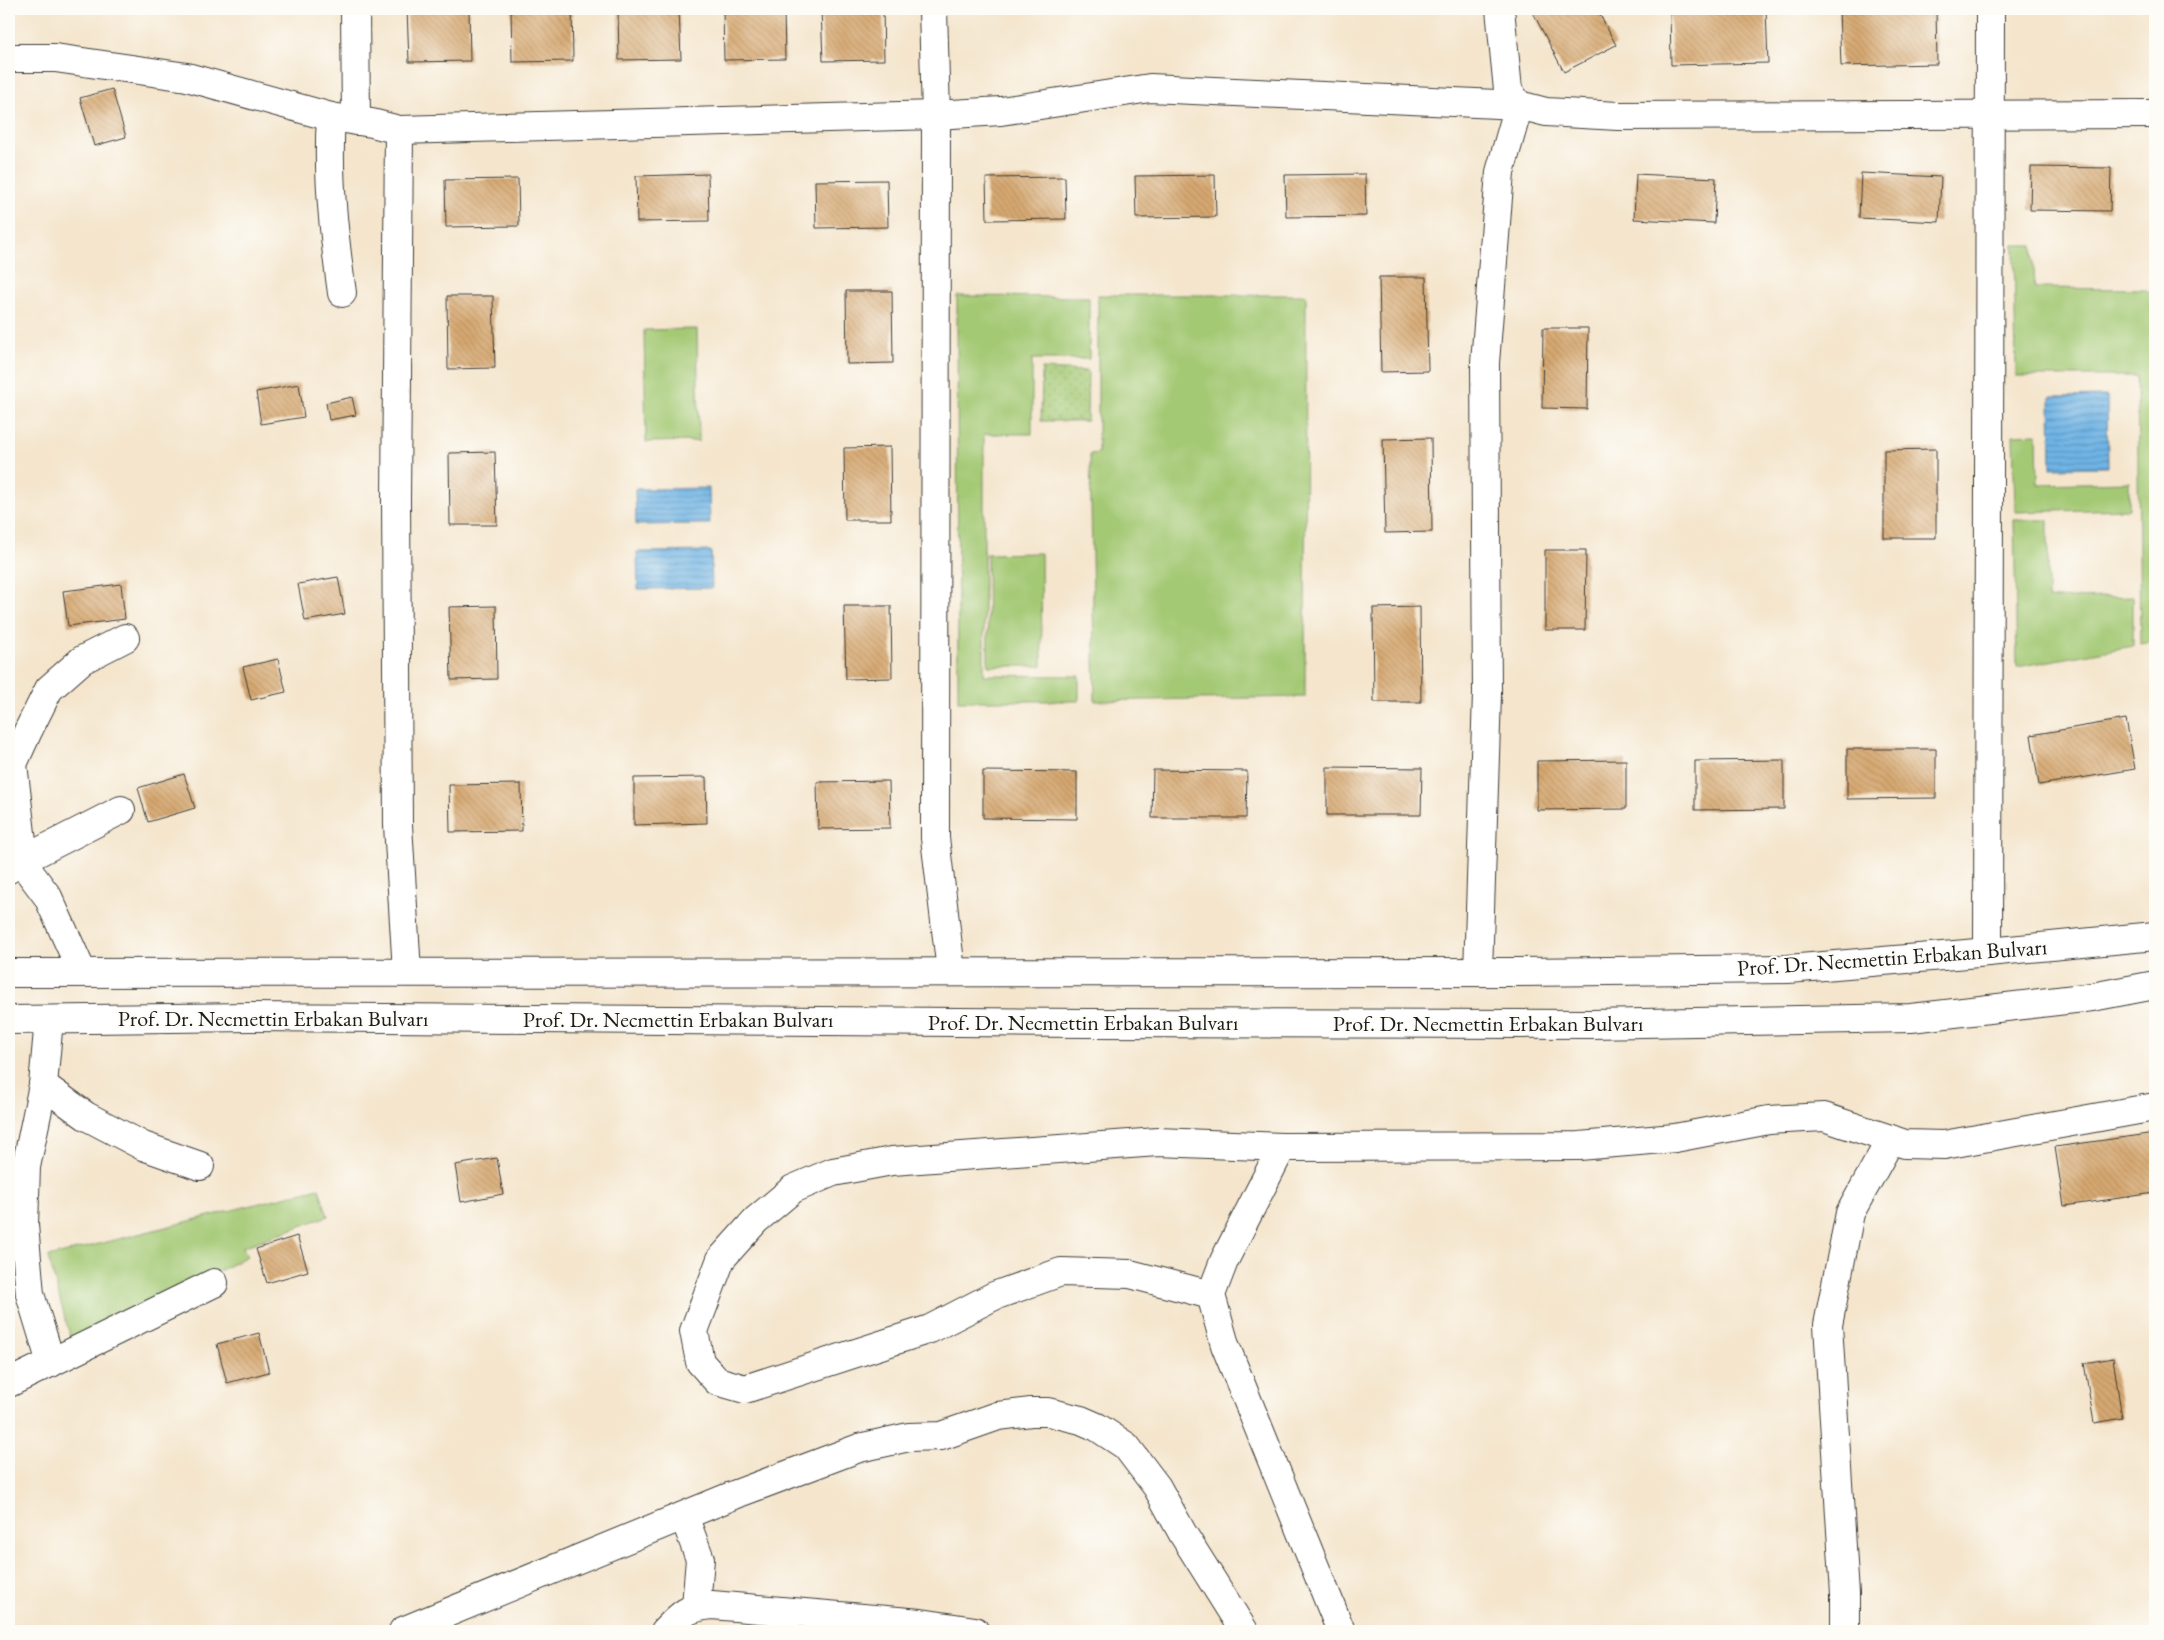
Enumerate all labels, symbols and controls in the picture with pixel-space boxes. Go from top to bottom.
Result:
street label: Prof. Dr. Necmettin Erbakan Bulvarı [1736,932,2048,983]
street label: Prof. Dr. Necmettin Erbakan Bulvarı [118,1004,428,1033]
street label: Prof. Dr. Necmettin Erbakan Bulvarı [523,1005,833,1034]
street label: Prof. Dr. Necmettin Erbakan Bulvarı [928,1008,1238,1037]
street label: Prof. Dr. Necmettin Erbakan Bulvarı [1333,1009,1643,1038]

